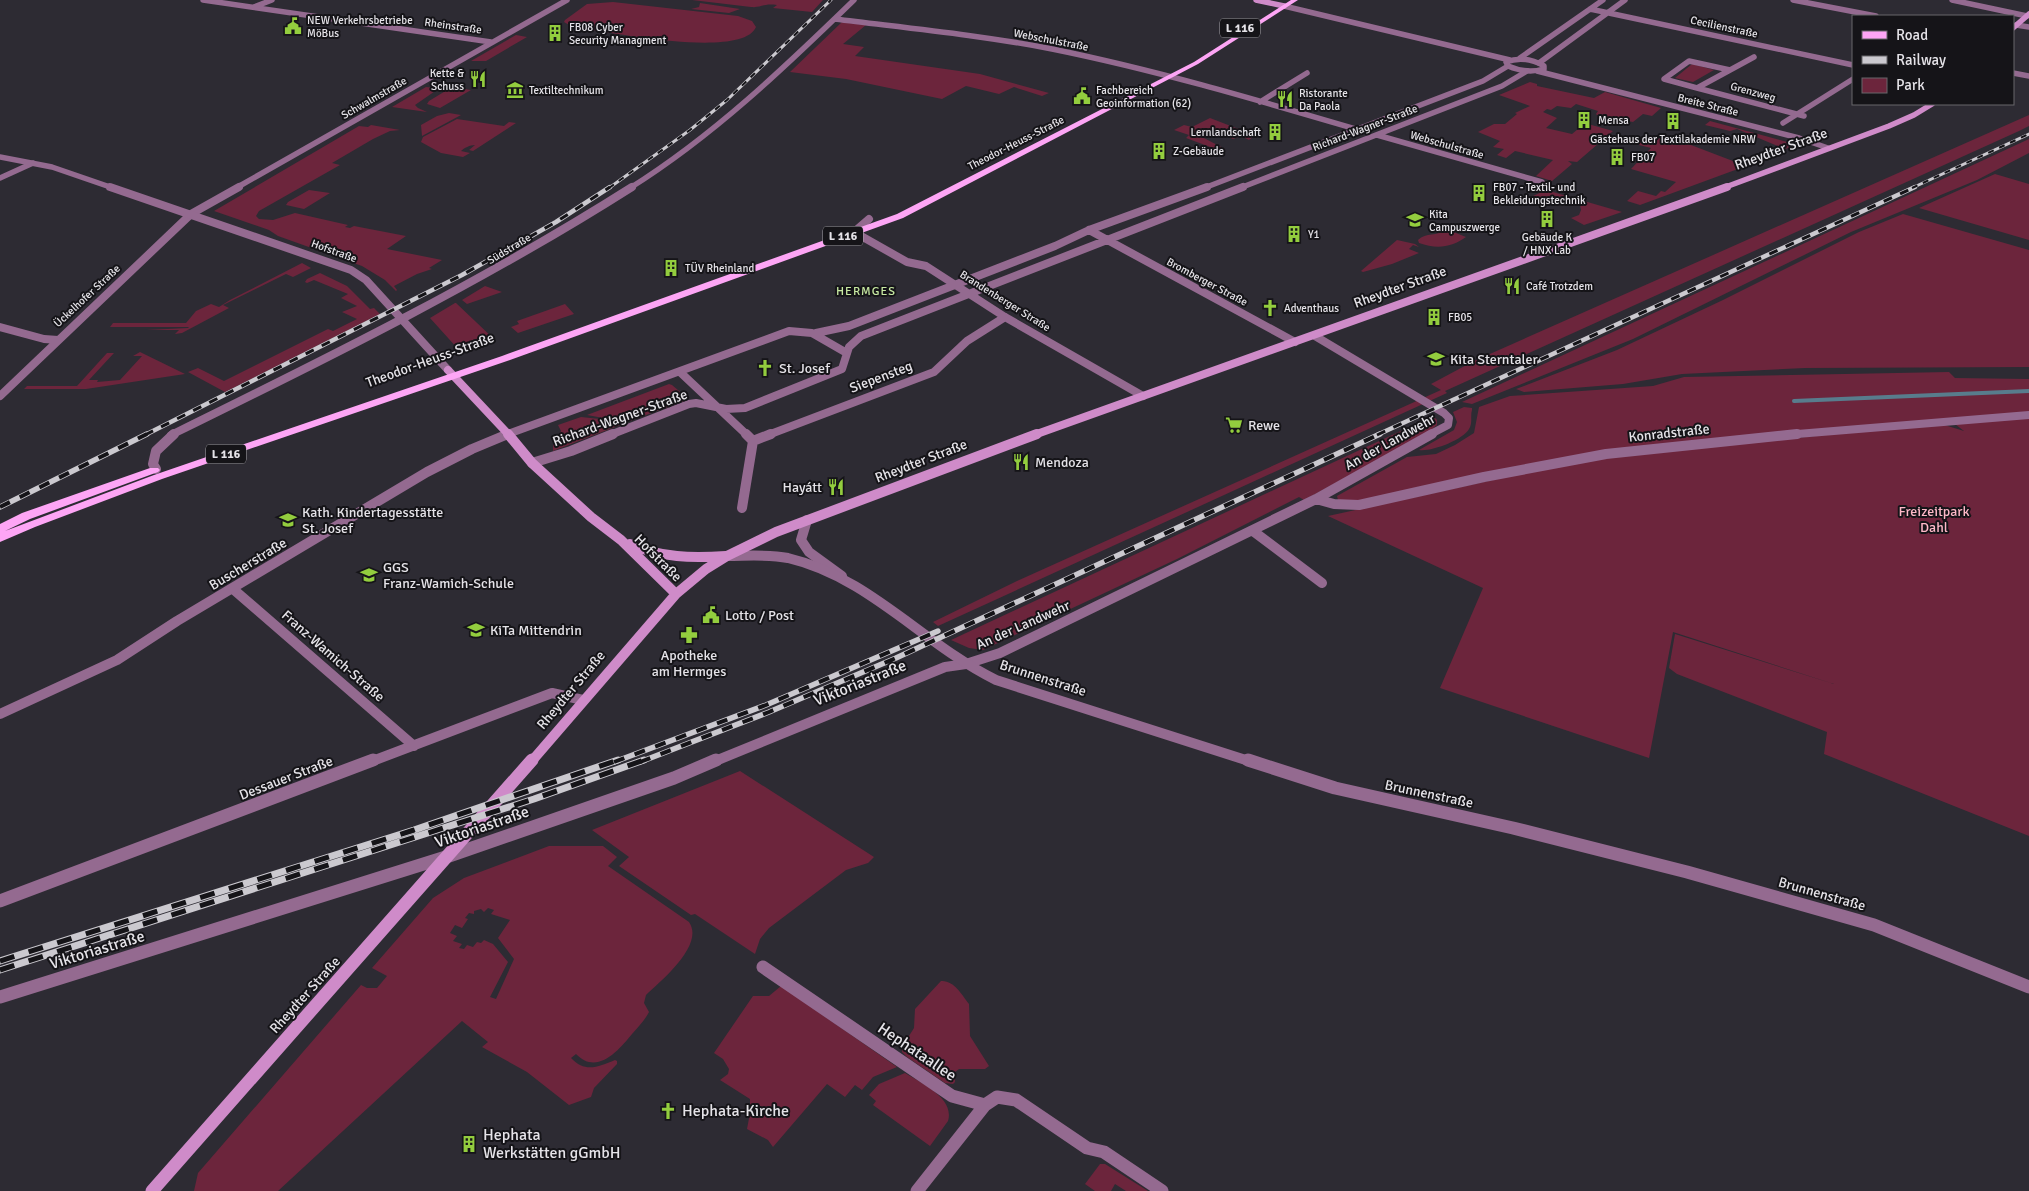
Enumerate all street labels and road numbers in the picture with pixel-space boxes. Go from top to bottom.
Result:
street label: Cecilienstraße [1689,14,1759,40]
street label: Rheinstraße [424,16,482,36]
road number: L 116 [1220,18,1260,38]
street label: Webschulstraße [1012,26,1090,54]
street label: Schwalmstraße [339,74,409,122]
street label: Grenzweg [1729,80,1777,104]
street label: Breite Straße [1676,91,1740,119]
street label: Richard-Wagner-Straße [1311,102,1419,154]
street label: Theodor-Heuss-Straße [966,113,1066,173]
street label: Rheydter Straße [1732,124,1830,174]
street label: Webschulstraße [1409,128,1485,162]
road number: L 116 [823,227,863,246]
street label: Südstraße [485,231,533,267]
street label: Hofstraße [310,237,358,265]
street label: Bromberger Straße [1164,255,1250,309]
street label: Ückelhofer Straße [51,261,123,330]
street label: Rheydter Straße [1351,262,1449,312]
street label: Brandenberger Straße [957,268,1053,334]
street label: Theodor-Heuss-Straße [363,329,497,391]
street label: Siepensteg [847,357,915,397]
street label: Richard-Wagner-Straße [550,386,690,450]
street label: An der Landwehr [1342,410,1439,474]
street label: Konradstraße [1628,420,1710,446]
street label: Rheydter Straße [873,436,969,486]
road number: L 116 [206,444,246,464]
street label: Hofstraße [631,531,685,585]
street label: Buscherstraße [206,534,290,594]
street label: An der Landwehr [973,596,1073,653]
street label: Franz-Wamich-Straße [278,607,388,705]
street label: Rheydter Straße [533,647,609,733]
street label: Viktoriastraße [811,655,909,711]
street label: Brunnenstraße [998,656,1088,700]
street label: Dessauer Straße [237,752,335,804]
street label: Brunnenstraße [1383,776,1475,812]
street label: Viktoriastraße [432,802,532,852]
street label: Brunnenstraße [1776,873,1868,915]
street label: Viktoriastraße [47,926,147,974]
street label: Rheydter Straße [266,953,344,1037]
street label: Hephataallee [874,1018,960,1086]

